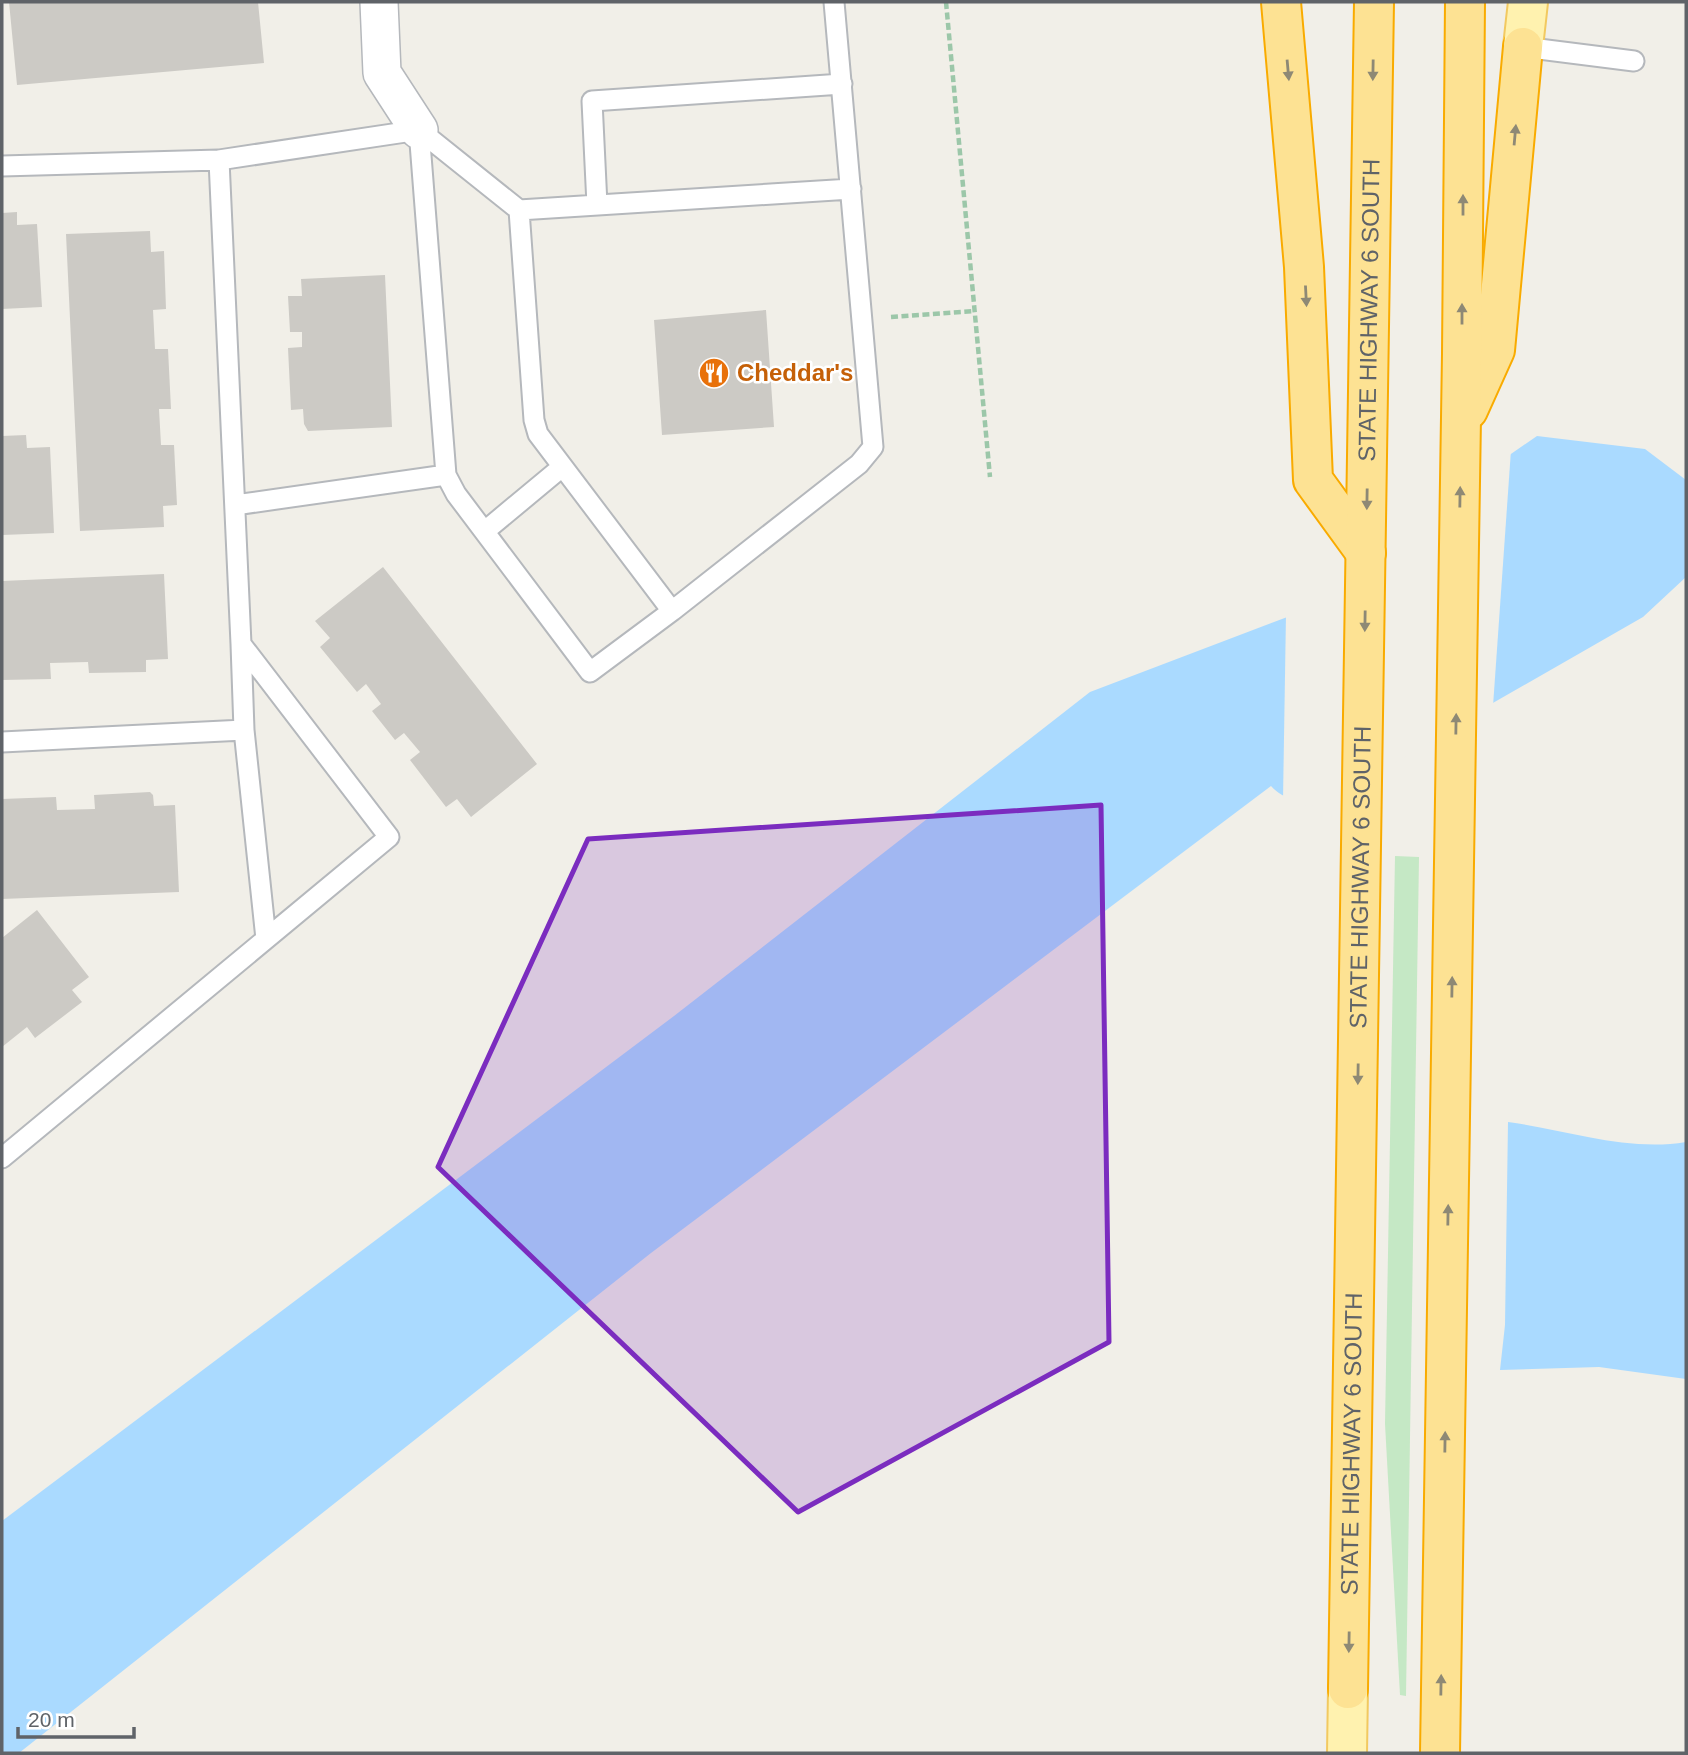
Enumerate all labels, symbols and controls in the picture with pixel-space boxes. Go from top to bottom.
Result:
one-way arrow [1283,59,1294,81]
one-way arrow [1368,59,1379,81]
one-way arrow [1510,123,1521,145]
street label: STATE HIGHWAY 6 SOUTH [1353,159,1385,462]
one-way arrow [1457,194,1469,216]
one-way arrow [1301,286,1312,308]
one-way arrow [1456,302,1468,324]
restaurant icon: Cheddar's [697,356,731,390]
place label: Cheddar's [737,359,853,386]
one-way arrow [1454,485,1465,507]
one-way arrow [1361,488,1373,510]
one-way arrow [1359,610,1371,632]
one-way arrow [1450,713,1462,735]
street label: STATE HIGHWAY 6 SOUTH [1344,725,1376,1029]
one-way arrow [1446,976,1458,998]
one-way arrow [1352,1063,1364,1085]
one-way arrow [1442,1203,1454,1225]
street label: STATE HIGHWAY 6 SOUTH [1335,1292,1367,1596]
one-way arrow [1439,1431,1451,1453]
one-way arrow [1343,1631,1354,1653]
one-way arrow [1435,1674,1447,1696]
scale bar [18,1696,133,1740]
text: 20 m [28,1708,75,1731]

